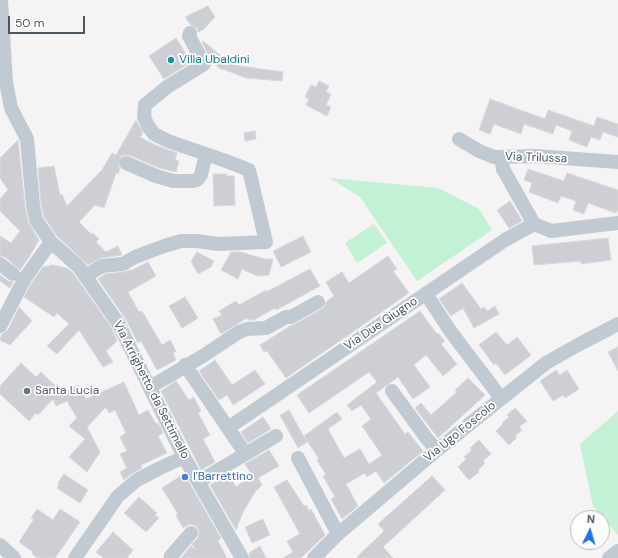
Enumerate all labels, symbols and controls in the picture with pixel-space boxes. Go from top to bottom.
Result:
scale bar [10,8,87,34]
text: 50 m [15,15,44,31]
place label: Villa Ubaldini [179,53,250,67]
marker: Villa Ubaldini [166,55,176,65]
street label: Via Trilussa [505,150,567,166]
street label: Via Due Giugno [342,294,420,354]
street label: Via Arrighetto da Settimello [110,318,192,462]
place label: Santa Lucia [35,384,99,398]
marker: Santa Lucia [22,386,32,396]
street label: Via Ugo Foscolo [421,399,499,465]
place label: I'Barrettino [193,470,253,484]
marker: I'Barrettino [180,472,190,482]
north arrow [570,510,610,550]
text: N [586,512,596,526]

